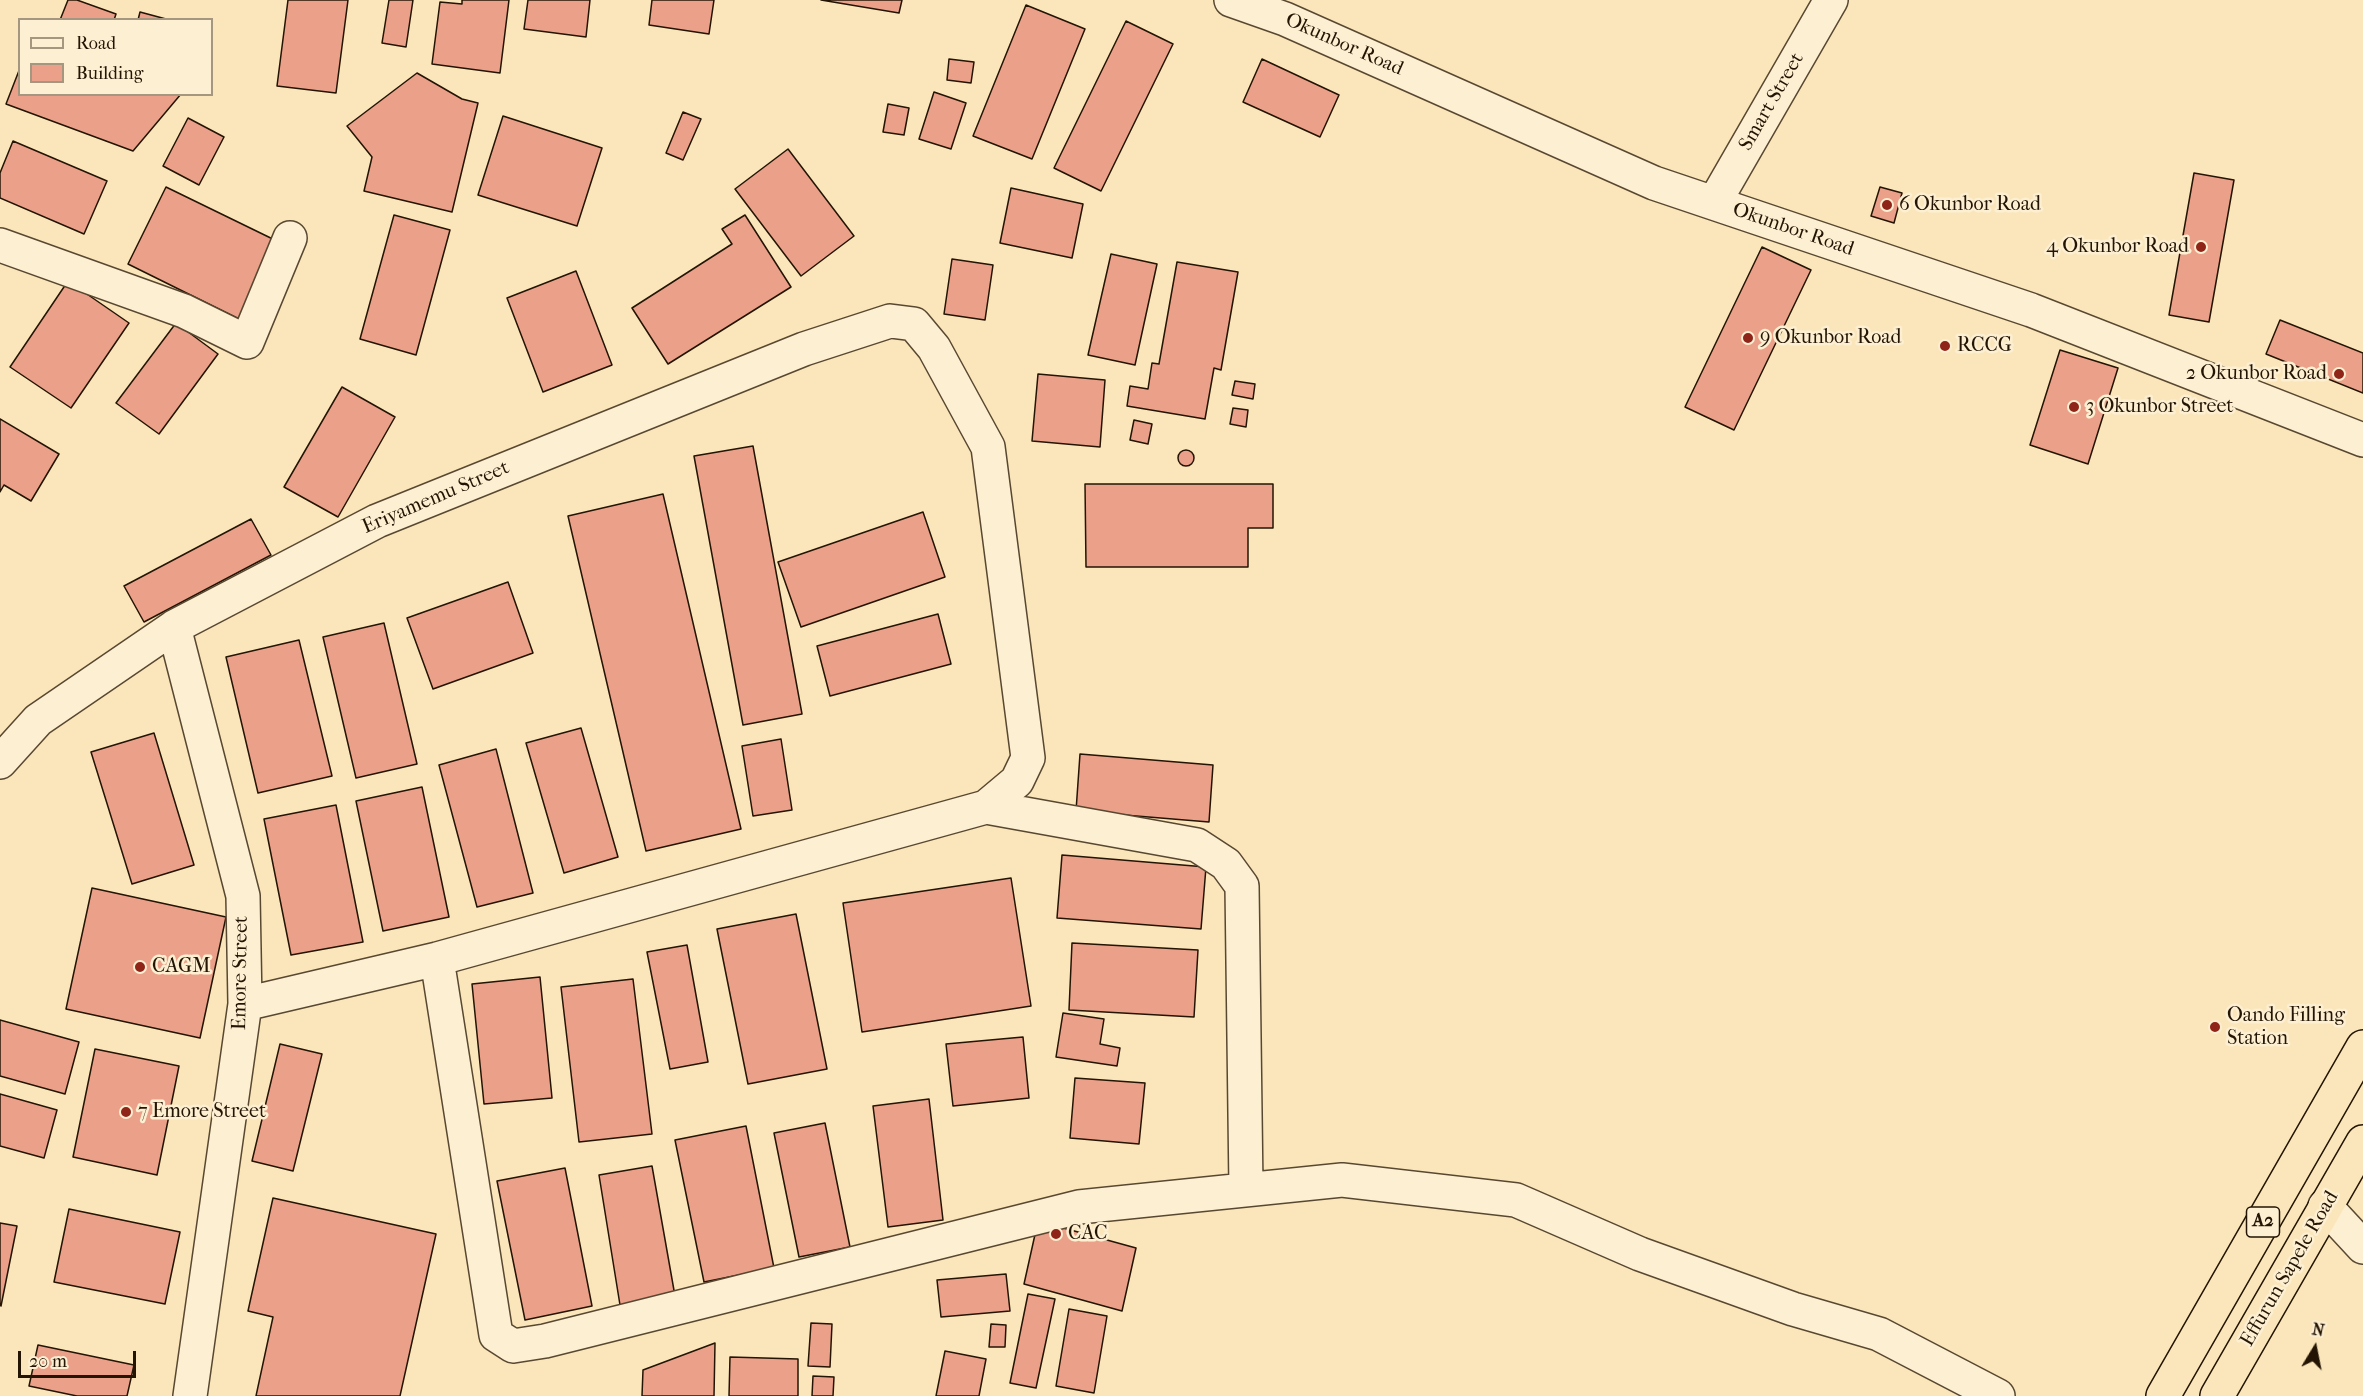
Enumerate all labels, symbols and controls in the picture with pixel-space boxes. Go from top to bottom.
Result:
street label: Okunbor Road [1281,8,1407,82]
legend [18,18,213,96]
text: Road [76,33,116,54]
street label: Smart Street [1734,49,1810,155]
text: Building [76,63,143,84]
place label: 6 Okunbor Road [1899,193,2041,217]
street label: Okunbor Road [1729,198,1857,262]
marker: 6 Okunbor Road [1880,198,1894,212]
place label: 4 Okunbor Road [2046,235,2189,259]
marker: 4 Okunbor Road [2194,240,2208,254]
place label: 9 Okunbor Road [1760,326,1901,350]
marker: 9 Okunbor Road [1741,331,1755,345]
place label: RCCG [1957,334,2012,358]
marker: RCCG [1938,339,1952,353]
place label: 2 Okunbor Road [2186,362,2327,386]
marker: 2 Okunbor Road [2332,367,2346,381]
place label: 3 Okunbor Street [2086,395,2233,419]
marker: 3 Okunbor Street [2067,400,2081,414]
street label: Eriyamemu Street [359,456,513,540]
street label: Emore Street [228,916,254,1030]
place label: CAGM [152,955,210,979]
marker: CAGM [133,960,147,974]
place label: Oando Filling Station [2227,1004,2345,1051]
marker: Oando Filling Station [2208,1020,2222,1034]
place label: 7 Emore Street [138,1100,266,1124]
marker: 7 Emore Street [119,1105,133,1119]
street label: Effurun Sapele Road [2236,1187,2344,1351]
road number: A2 [2246,1207,2280,1237]
place label: CAC [1068,1222,1107,1246]
marker: CAC [1049,1227,1063,1241]
north arrow [2285,1318,2345,1378]
text: N [2311,1319,2326,1340]
scale bar [21,1339,140,1377]
text: 20 m [29,1351,67,1372]

